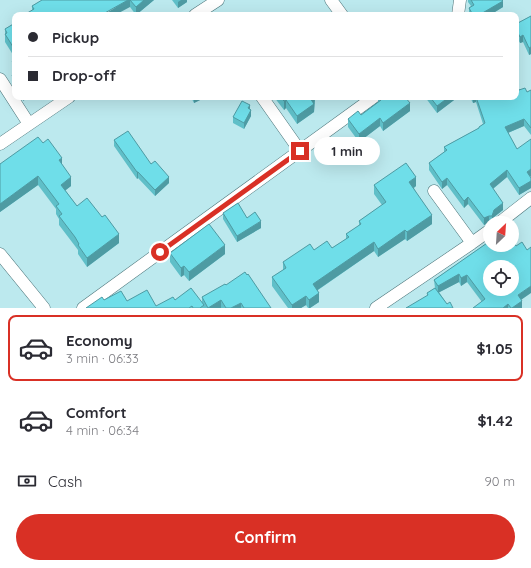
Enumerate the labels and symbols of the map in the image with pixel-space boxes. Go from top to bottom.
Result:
callout: 1 min [314,137,380,165]
route end [291,142,309,160]
north arrow [483,216,519,252]
route start [151,243,169,261]

